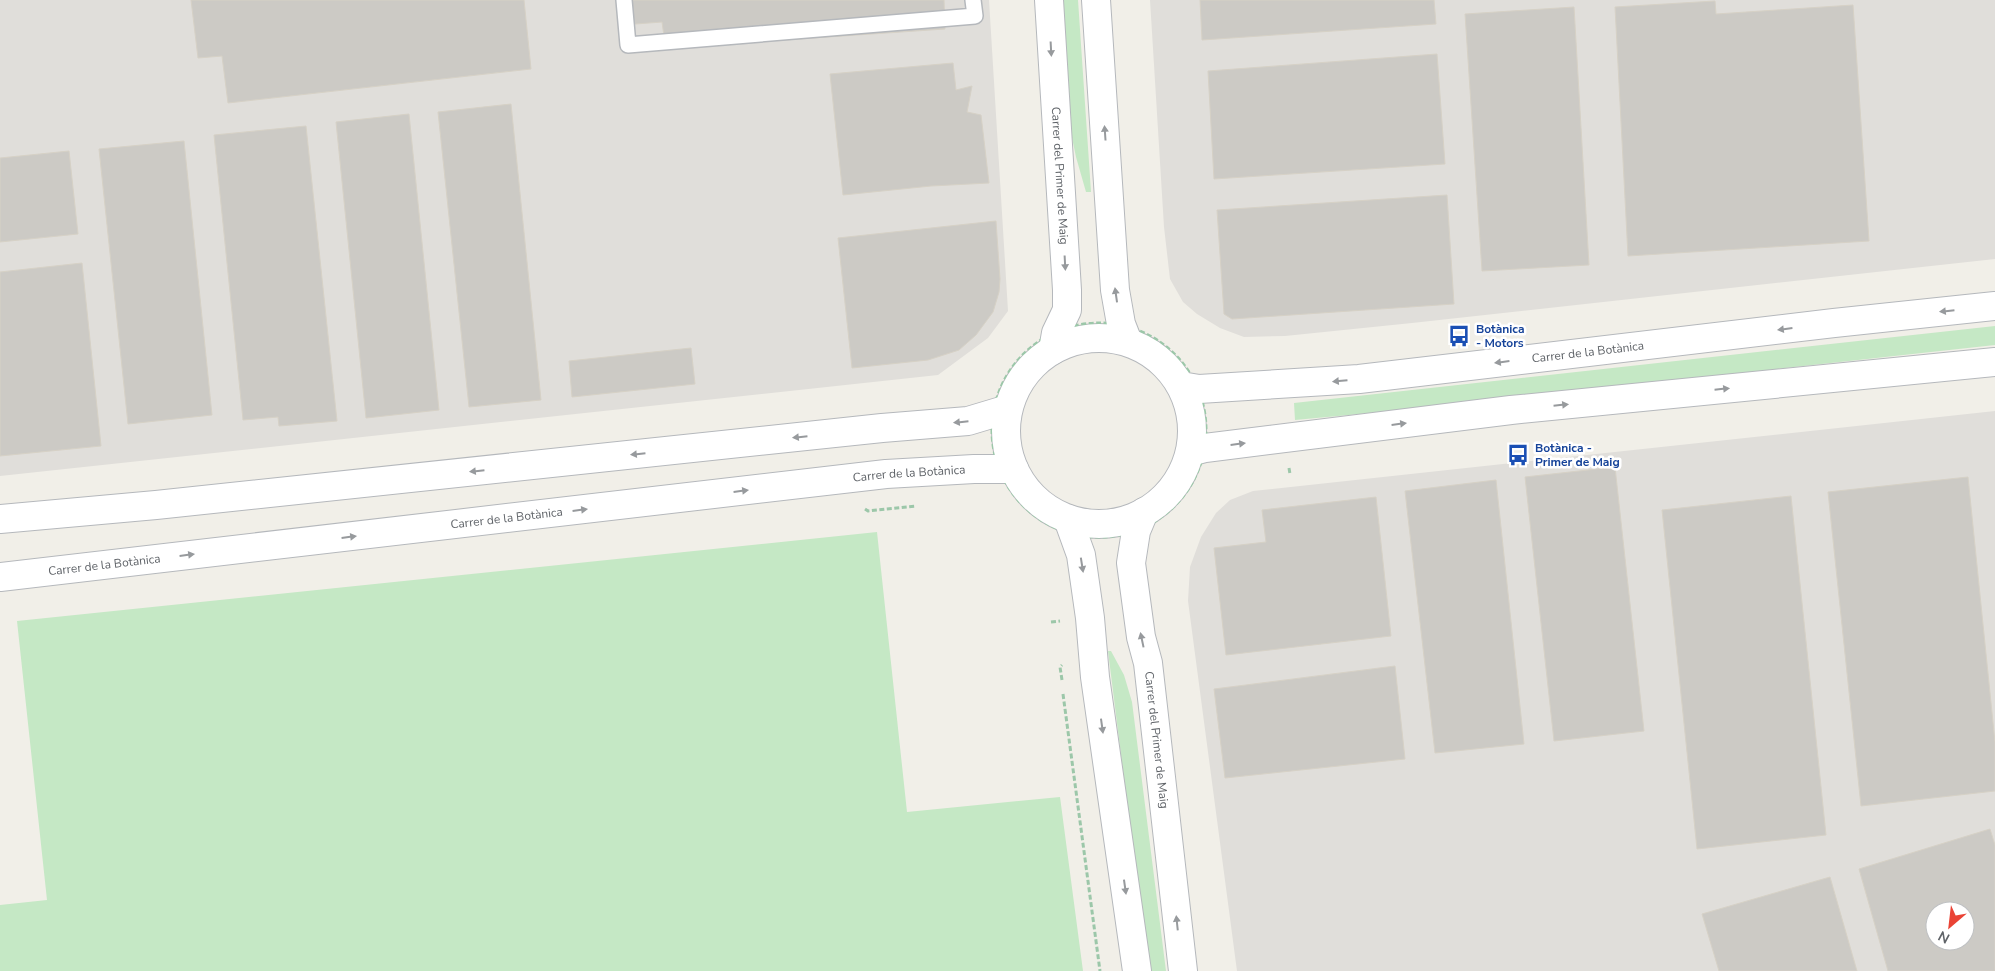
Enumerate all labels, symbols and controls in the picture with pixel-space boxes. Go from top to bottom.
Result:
one-way arrow [1048,41,1056,57]
street label: Carrer del Primer de Maig [1048,106,1072,245]
one-way arrow [1100,125,1108,141]
one-way arrow [1061,256,1069,272]
one-way arrow [1112,287,1120,303]
one-way arrow [1938,307,1954,315]
place label: Botànica - Motors [1476,321,1525,351]
bus stop icon: Botànica - Motors [1446,323,1472,349]
one-way arrow [1777,325,1793,333]
street label: Carrer de la Botànica [1531,337,1645,367]
one-way arrow [1494,358,1510,366]
one-way arrow [1332,377,1348,385]
one-way arrow [1715,385,1731,393]
one-way arrow [1553,401,1569,409]
one-way arrow [953,418,969,426]
one-way arrow [1392,420,1408,428]
one-way arrow [791,433,807,441]
one-way arrow [1230,440,1246,448]
place label: Botànica - Primer de Maig [1535,440,1620,470]
bus stop icon: Botànica - Primer de Maig [1505,442,1531,468]
one-way arrow [630,450,646,458]
street label: Carrer de la Botànica [852,462,966,486]
one-way arrow [468,467,484,475]
one-way arrow [734,487,750,495]
street label: Carrer de la Botànica [450,504,564,533]
one-way arrow [572,506,588,514]
one-way arrow [341,533,357,541]
street label: Carrer de la Botànica [47,550,161,579]
one-way arrow [180,551,196,559]
one-way arrow [1079,557,1087,573]
one-way arrow [1138,632,1146,647]
street label: Carrer del Primer de Maig [1141,670,1172,809]
one-way arrow [1098,719,1106,735]
one-way arrow [1121,879,1129,895]
north arrow [1925,901,1975,951]
one-way arrow [1173,914,1181,930]
text: N [1935,926,1953,948]

